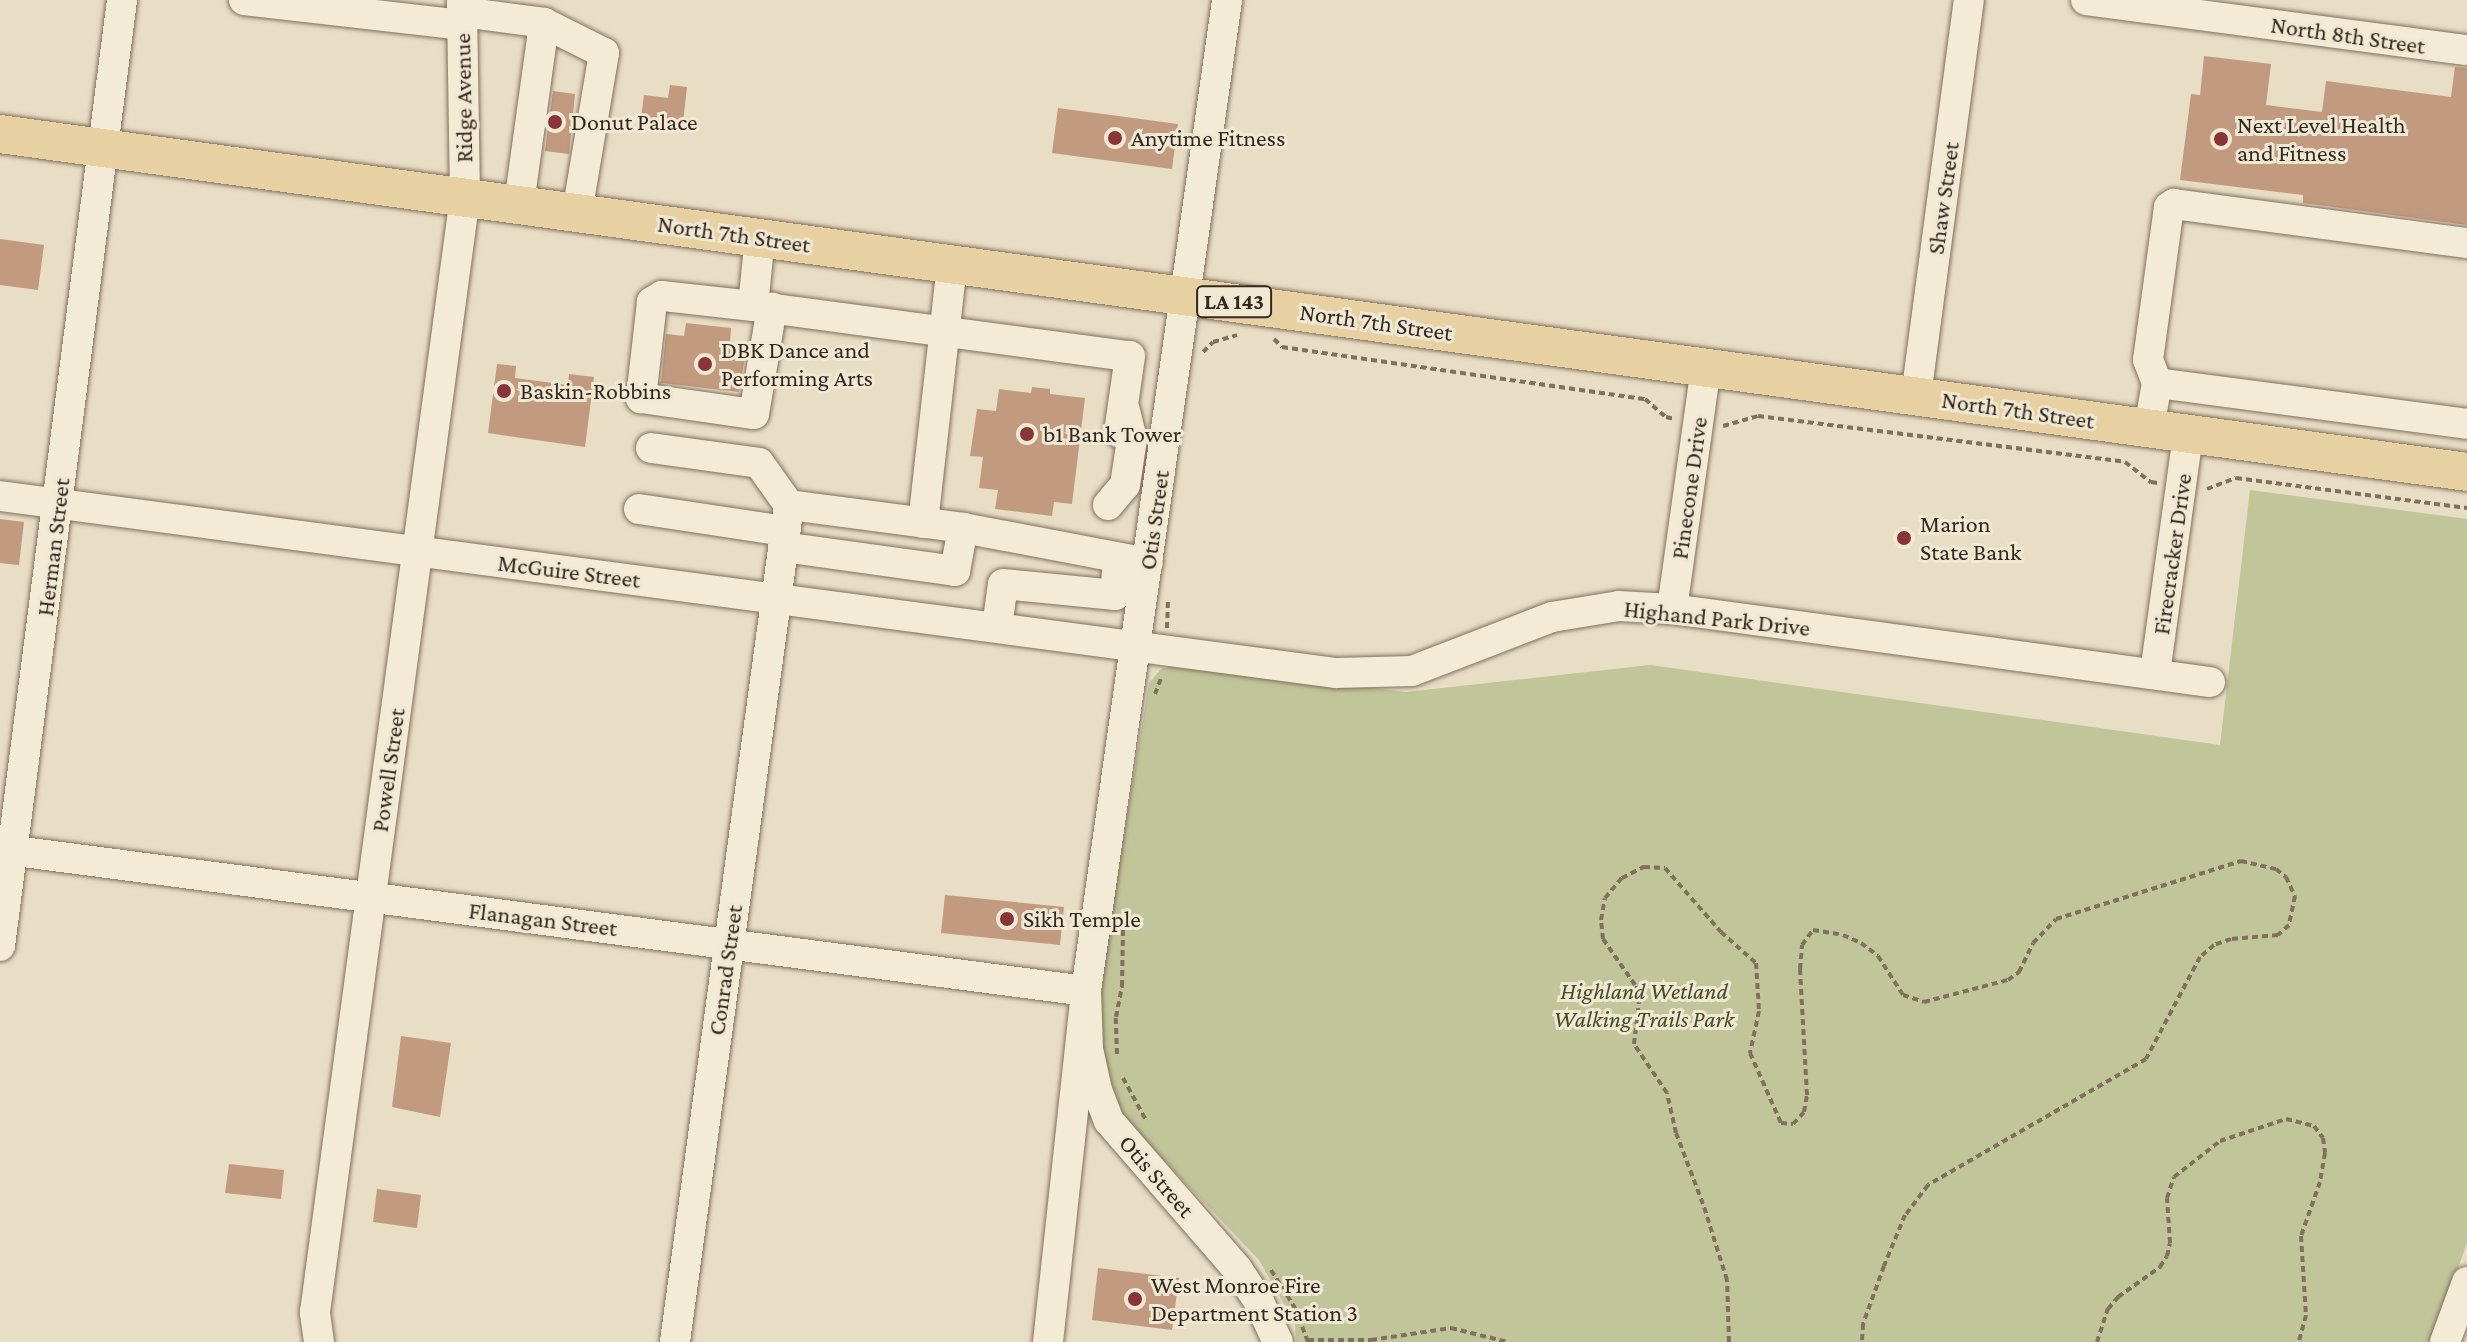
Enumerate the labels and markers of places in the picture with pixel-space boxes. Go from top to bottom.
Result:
place label: Donut Palace [571,108,698,136]
place label: Next Level Health and Fitness [2237,111,2406,167]
marker: Donut Palace [546,113,564,131]
place label: Anytime Fitness [1131,124,1285,152]
marker: Anytime Fitness [1106,129,1124,147]
marker: Next Level Health and Fitness [2212,130,2230,148]
place label: DBK Dance and Performing Arts [721,336,873,392]
marker: DBK Dance and Performing Arts [696,355,714,373]
place label: Baskin-Robbins [520,377,671,405]
marker: Baskin-Robbins [495,382,513,400]
place label: b1 Bank Tower [1043,420,1181,448]
marker: b1 Bank Tower [1018,425,1036,443]
place label: Marion State Bank [1920,510,2022,566]
marker: Marion State Bank [1895,529,1913,547]
place label: Sikh Temple [1023,905,1141,933]
marker: Sikh Temple [998,910,1016,928]
place label: West Monroe Fire Department Station 3 [1151,1271,1358,1327]
marker: West Monroe Fire Department Station 3 [1126,1290,1144,1308]

